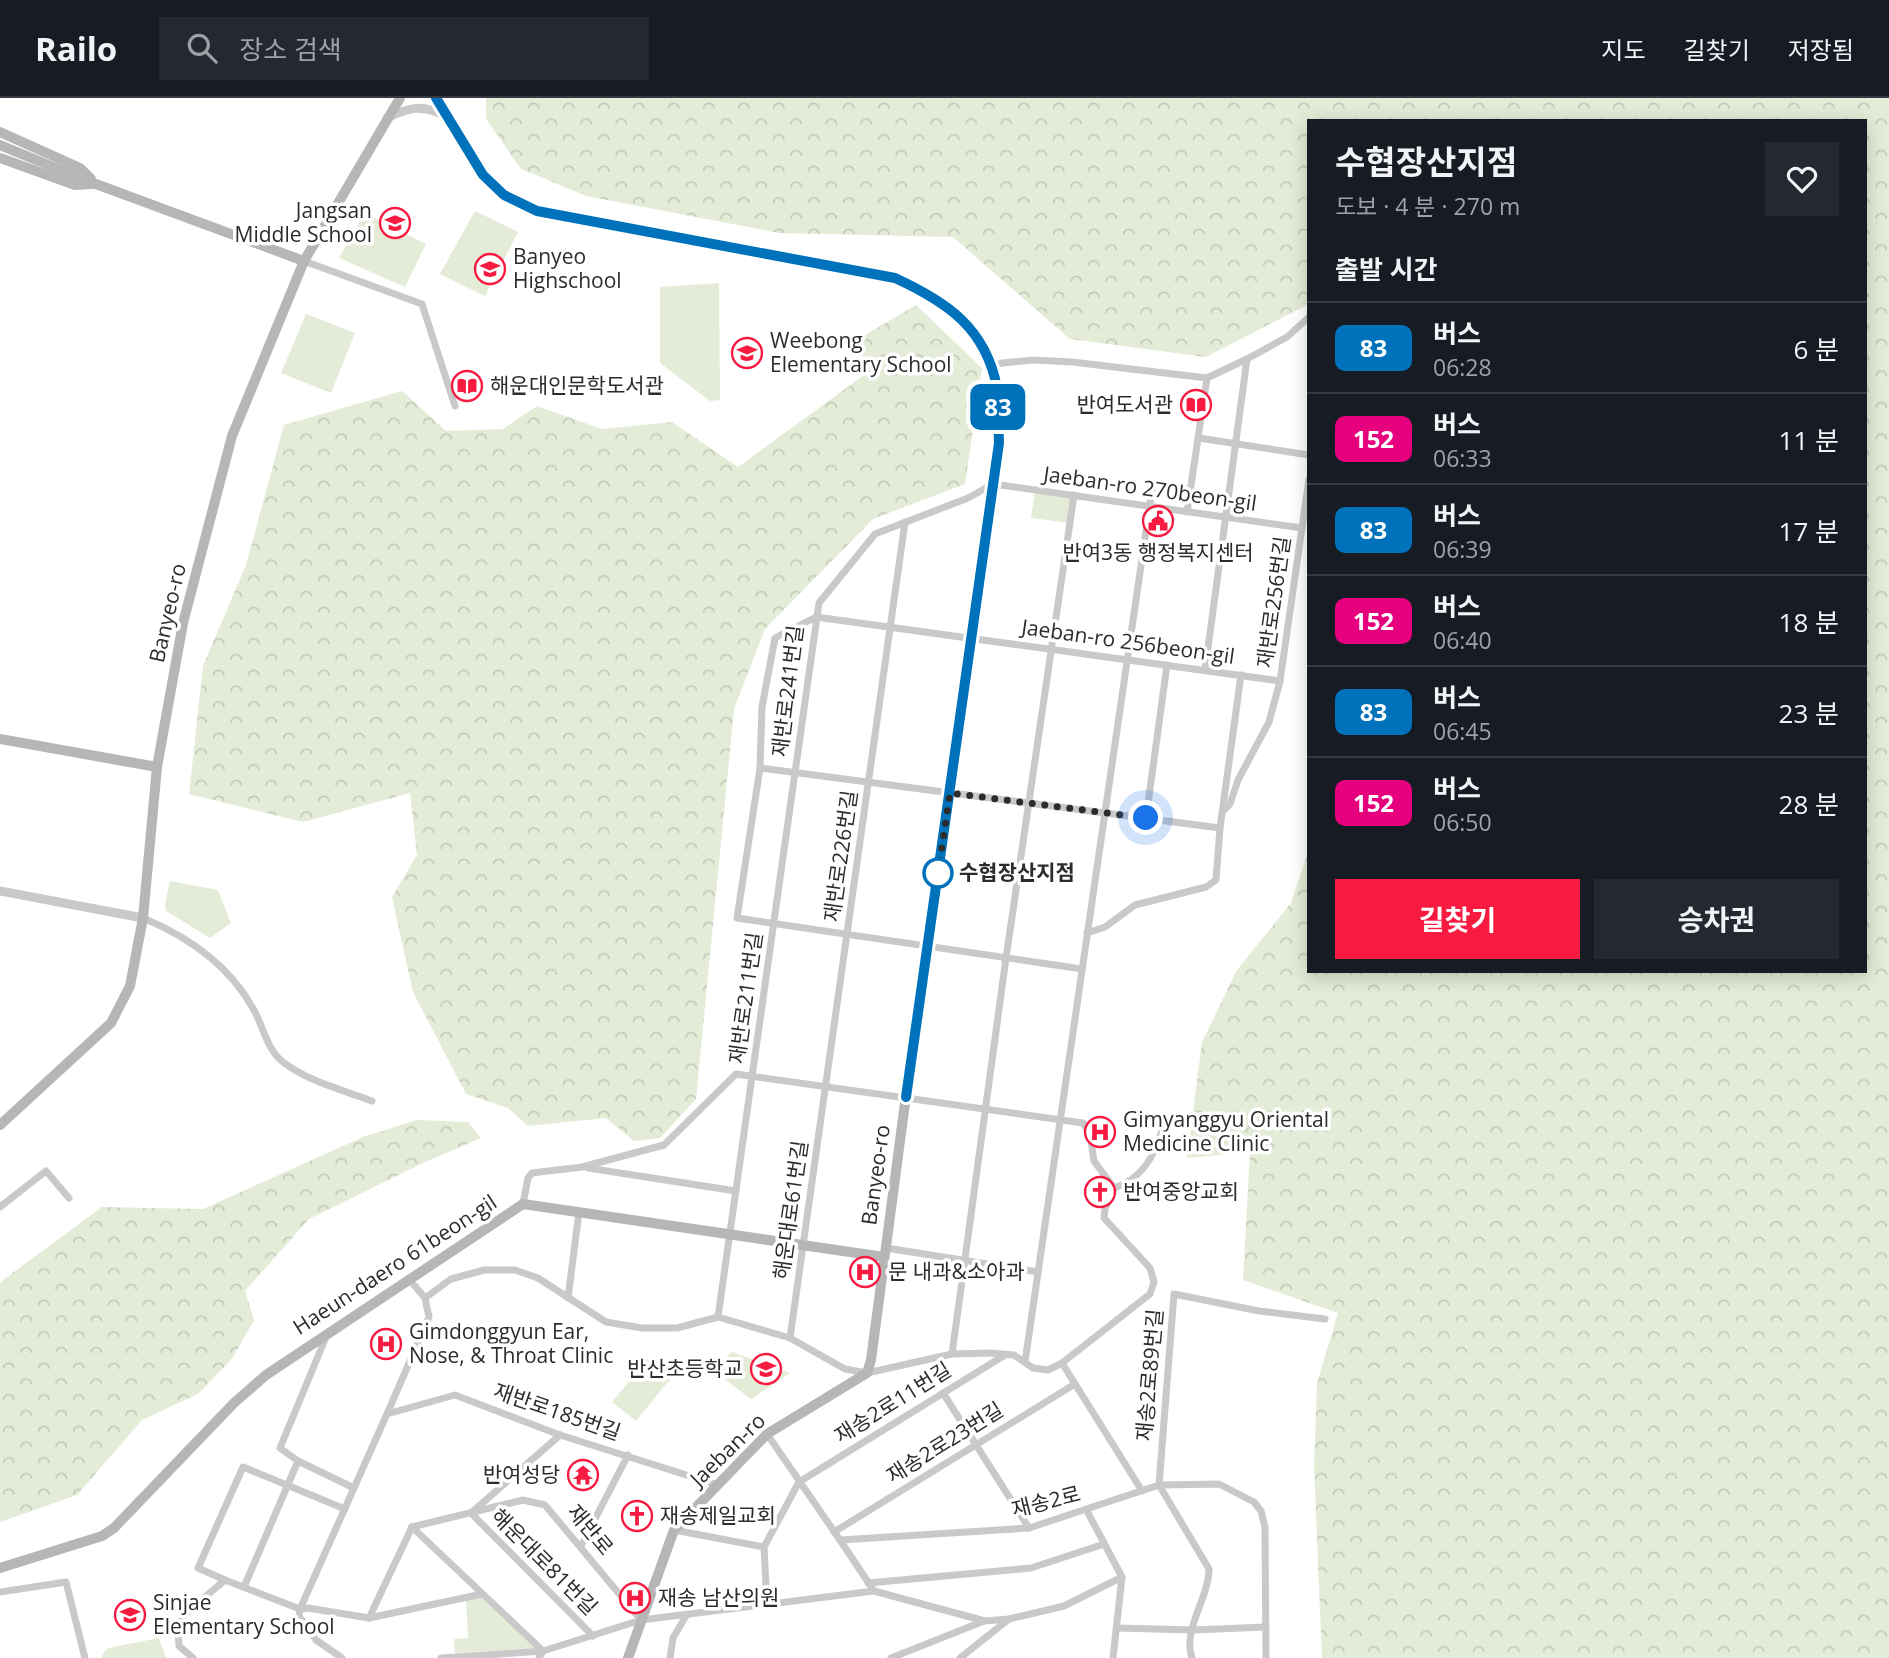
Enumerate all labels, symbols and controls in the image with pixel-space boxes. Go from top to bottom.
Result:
search box [159,17,649,80]
text: Railo [35,26,117,71]
icon: search [183,29,221,67]
text: 장소 검색 [239,31,342,67]
text: 지도 [1601,33,1646,66]
text: 길찾기 [1684,33,1750,66]
text: 저장됨 [1788,33,1854,66]
text: 수협장산지점 [1335,139,1517,184]
button: heart [1765,142,1839,216]
text: 도보 · 4 분 · 270 m [1335,190,1520,222]
place label: Jangsan Middle School [235,196,372,248]
school or university icon: Jangsan Middle School [378,206,412,240]
place label: Banyeo Highschool [513,242,622,294]
text: 출발 시간 [1335,251,1437,287]
school or university icon: Banyeo Highschool [473,252,507,286]
text: 버스 [1433,315,1481,351]
place label: Weebong Elementary School [770,326,952,378]
text: 83 [1360,331,1387,364]
text: 6 분 [1793,331,1839,367]
school or university icon: Weebong Elementary School [730,336,764,370]
text: 06:28 [1433,351,1492,383]
library icon: 해운대인문학도서관 [450,369,484,403]
place label: 해운대인문학도서관 [490,371,664,399]
line badge: 83 [967,384,1030,430]
library icon: 반여도서관 [1179,388,1213,422]
text: 83 [984,390,1012,423]
place label: 반여도서관 [1076,390,1173,418]
text: 버스 [1433,406,1481,442]
text: 152 [1353,422,1394,455]
text: 11 분 [1779,422,1839,458]
text: 06:33 [1433,442,1492,474]
street label: Jaeban-ro 270beon-gil [1040,459,1258,517]
text: 버스 [1433,497,1481,533]
public building icon: 반여3동 행정복지센터 [1141,504,1175,538]
text: 83 [1360,513,1387,546]
text: 17 분 [1779,513,1839,549]
text: 06:39 [1433,533,1492,565]
street label: 재반로256번길 [1250,534,1296,669]
place label: 반여3동 행정복지센터 [1062,538,1254,566]
street label: Banyeo-ro [142,560,192,665]
text: 버스 [1433,588,1481,624]
text: 152 [1353,604,1394,637]
text: 18 분 [1779,604,1839,640]
street label: Jaeban-ro 256beon-gil [1018,612,1236,670]
street label: 재반로241번길 [765,623,809,758]
text: 06:40 [1433,624,1492,656]
text: 버스 [1433,679,1481,715]
text: 83 [1360,695,1387,728]
text: 23 분 [1779,695,1839,731]
text: 06:45 [1433,715,1492,747]
text: 버스 [1433,770,1481,806]
text: 152 [1353,786,1394,819]
text: 28 분 [1779,786,1839,822]
street label: 재반로226번길 [817,788,863,923]
your location [1128,800,1163,835]
text: 06:50 [1433,806,1492,838]
marker: 수협장산지점 [923,858,953,888]
place label: 수협장산지점 [959,858,1075,886]
button: 길찾기 [1335,879,1580,959]
button: 승차권 [1594,879,1839,959]
street label: 재반로211번길 [722,930,768,1065]
place label: Gimyanggyu Oriental Medicine Clinic [1123,1105,1329,1157]
hospital icon: Gimyanggyu Oriental Medicine Clinic [1083,1115,1117,1149]
street label: Banyeo-ro [854,1123,896,1227]
street label: 해운대로61번길 [766,1139,814,1281]
church icon: 반여중앙교회 [1083,1175,1117,1209]
place label: 반여중앙교회 [1123,1177,1239,1205]
street label: Haeun-daero 61beon-gil [287,1188,502,1341]
hospital icon: 문 내과&소아과 [848,1255,882,1289]
place label: 문 내과&소아과 [888,1257,1025,1285]
street label: 재송2로89번길 [1129,1308,1169,1442]
place label: Gimdonggyun Ear, Nose, & Throat Clinic [409,1317,613,1369]
hospital icon: Gimdonggyun Ear, Nose, & Throat Clinic [369,1327,403,1361]
school or university icon: 반산초등학교 [749,1352,783,1386]
place label: 반산초등학교 [627,1354,743,1382]
street label: 재송2로11번길 [829,1355,956,1449]
street label: 재반로185번길 [490,1376,625,1446]
street label: 재송2로23번길 [881,1395,1008,1489]
street label: Jaeban-ro [682,1406,771,1494]
temple icon: 반여성당 [566,1458,600,1492]
place label: 반여성당 [483,1460,560,1488]
street label: 재송2로 [1008,1479,1083,1523]
street label: 재반로 [561,1498,620,1561]
church icon: 재송제일교회 [620,1499,654,1533]
place label: 재송제일교회 [660,1501,776,1529]
street label: 해운대로81번길 [485,1502,604,1621]
hospital icon: 재송 남산의원 [618,1581,652,1615]
place label: 재송 남산의원 [658,1583,779,1611]
place label: Sinjae Elementary School [153,1588,335,1640]
school or university icon: Sinjae Elementary School [113,1598,147,1632]

